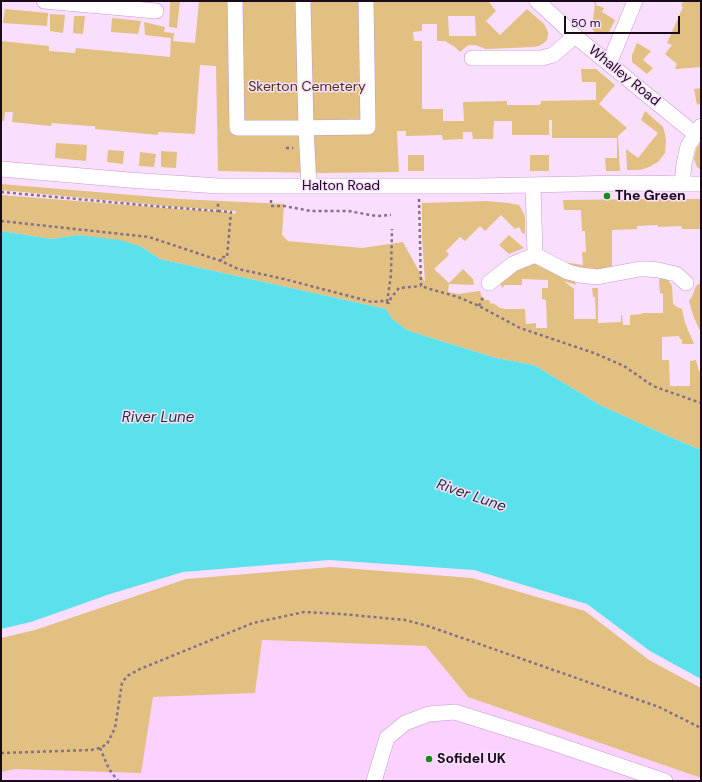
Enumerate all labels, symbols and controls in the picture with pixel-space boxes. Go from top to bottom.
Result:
scale bar [566,8,682,34]
text: 50 m [571,15,600,31]
street label: Whalley Road [585,42,663,110]
park label: Skerton Cemetery [248,79,366,95]
street label: Halton Road [302,178,380,194]
place label: The Green [615,188,686,204]
marker: The Green [602,191,612,201]
water label: River Lune [122,409,194,427]
water label: River Lune [434,476,508,516]
place label: Sofidel UK [437,751,506,767]
marker: Sofidel UK [424,754,434,764]

